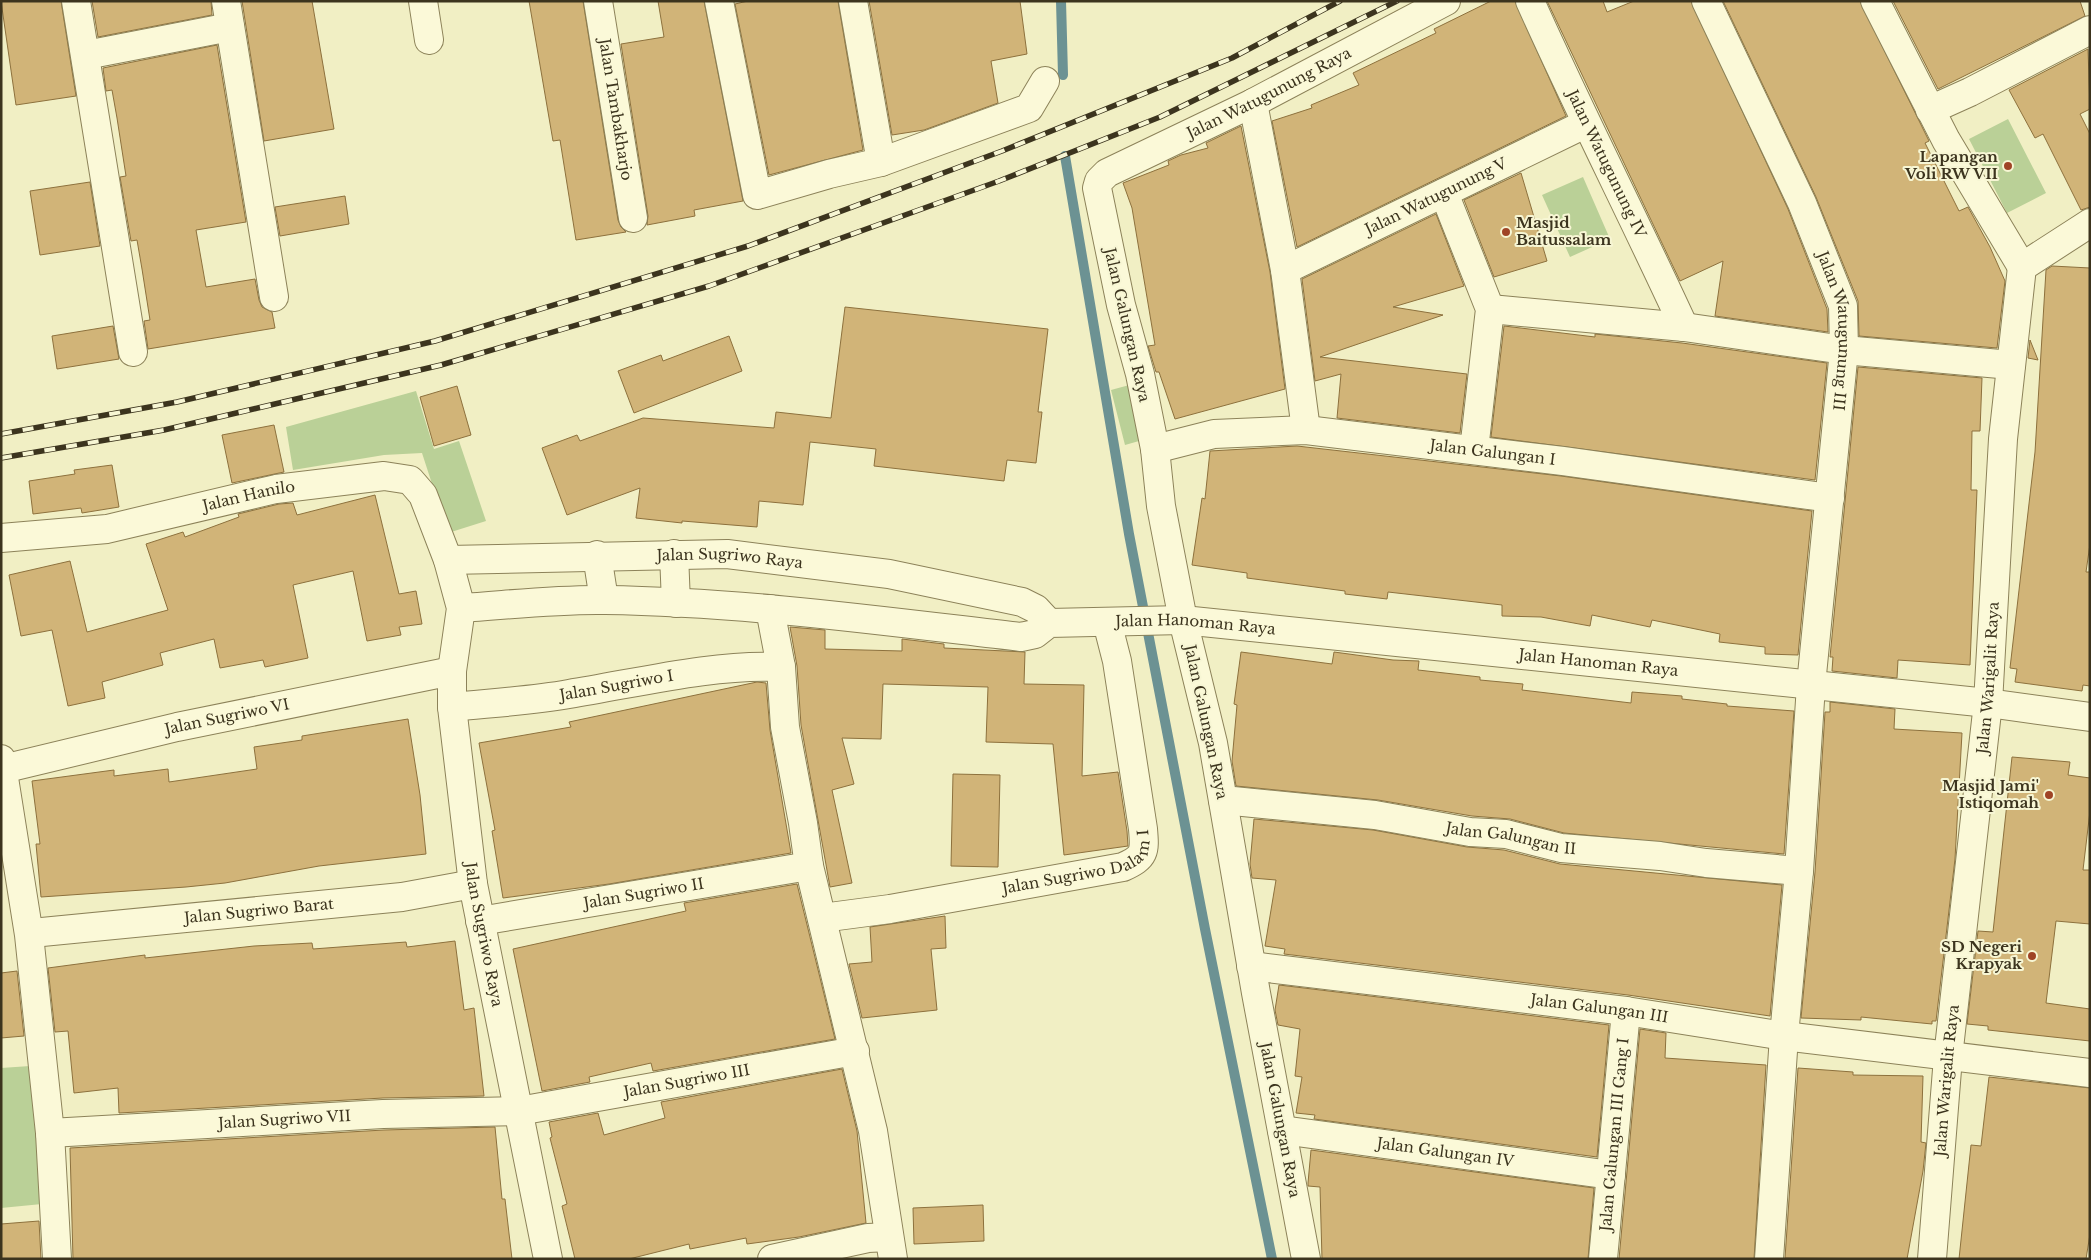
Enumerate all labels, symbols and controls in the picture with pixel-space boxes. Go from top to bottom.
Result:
street label: Jalan Tambakharjo [595,35,637,182]
street label: Jalan Watugunung Raya [1182,43,1355,143]
street label: Jalan Watugunung IV [1562,85,1651,241]
place label: Lapangan Voli RW VII [1904,147,1998,183]
street label: Jalan Watugunung V [1360,153,1510,239]
marker: Lapangan Voli RW VII [2002,160,2014,172]
place label: Masjid Baitussalam [1516,213,1612,249]
marker: Masjid Baitussalam [1500,226,1512,238]
street label: Jalan Galungan Raya [1100,244,1155,405]
street label: Jalan Watugunung III [1812,247,1854,412]
street label: Jalan Galungan I [1427,435,1557,469]
street label: Jalan Hanilo [199,477,296,516]
street label: Jalan Sugriwo Raya [654,544,805,572]
street label: Jalan Warigalit Raya [1972,600,2003,757]
street label: Jalan Hanoman Raya [1113,610,1277,639]
street label: Jalan Galungan Raya [1180,641,1232,802]
street label: Jalan Hanoman Raya [1516,644,1680,680]
street label: Jalan Sugriwo I [556,666,675,705]
street label: Jalan Sugriwo VI [161,694,291,739]
place label: Masjid Jami' Istiqomah [1942,776,2039,812]
marker: Masjid Jami' Istiqomah [2043,789,2055,801]
street label: Jalan Galungan II [1442,817,1577,858]
street label: Jalan Sugriwo Dalam I [999,829,1154,898]
street label: Jalan Sugriwo Raya [461,859,507,1009]
street label: Jalan Sugriwo II [580,874,705,913]
street label: Jalan Sugriwo Barat [181,894,335,927]
place label: SD Negeri Krapyak [1941,937,2023,973]
marker: SD Negeri Krapyak [2026,950,2038,962]
street label: Jalan Galungan III [1527,989,1670,1027]
street label: Jalan Warigalit Raya [1930,1003,1963,1159]
street label: Jalan Galungan III Gang I [1595,1037,1632,1234]
street label: Jalan Galungan Raya [1256,1039,1305,1200]
street label: Jalan Sugriwo III [620,1060,751,1101]
street label: Jalan Sugriwo VII [216,1106,351,1132]
street label: Jalan Galungan IV [1374,1133,1516,1171]

